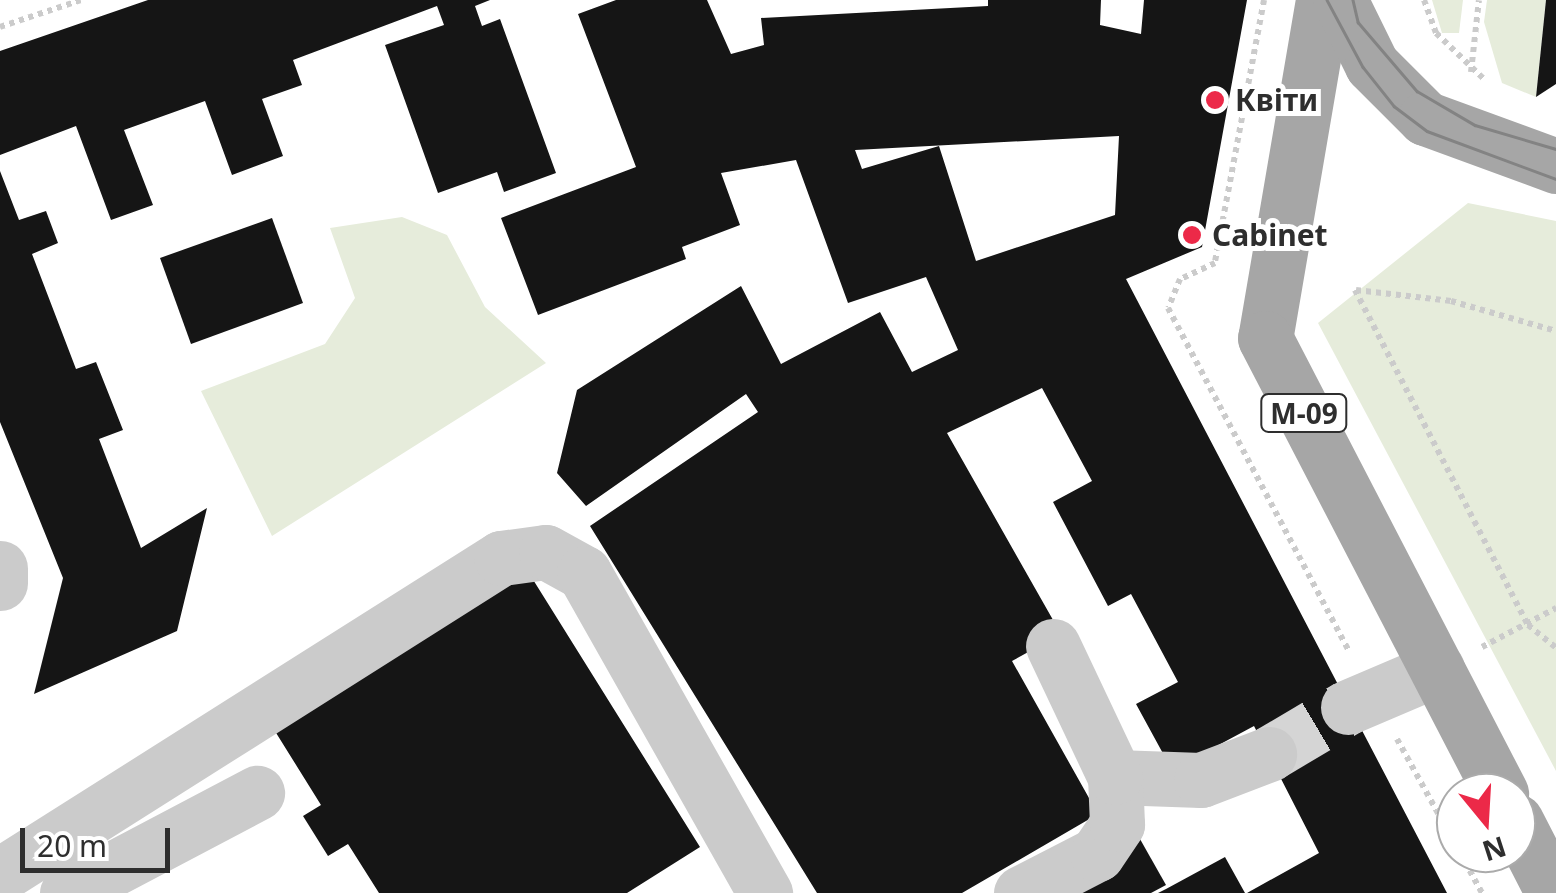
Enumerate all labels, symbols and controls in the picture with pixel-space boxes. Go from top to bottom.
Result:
place label: Квіти [1235,82,1318,118]
marker: Квіти [1204,89,1226,111]
place label: Cabinet [1212,217,1328,253]
marker: Cabinet [1181,224,1203,246]
road number: М-09 [1259,390,1349,436]
north arrow [1436,773,1536,873]
scale bar [25,808,175,870]
text: 20 m [37,825,107,866]
text: N [1478,828,1511,871]

